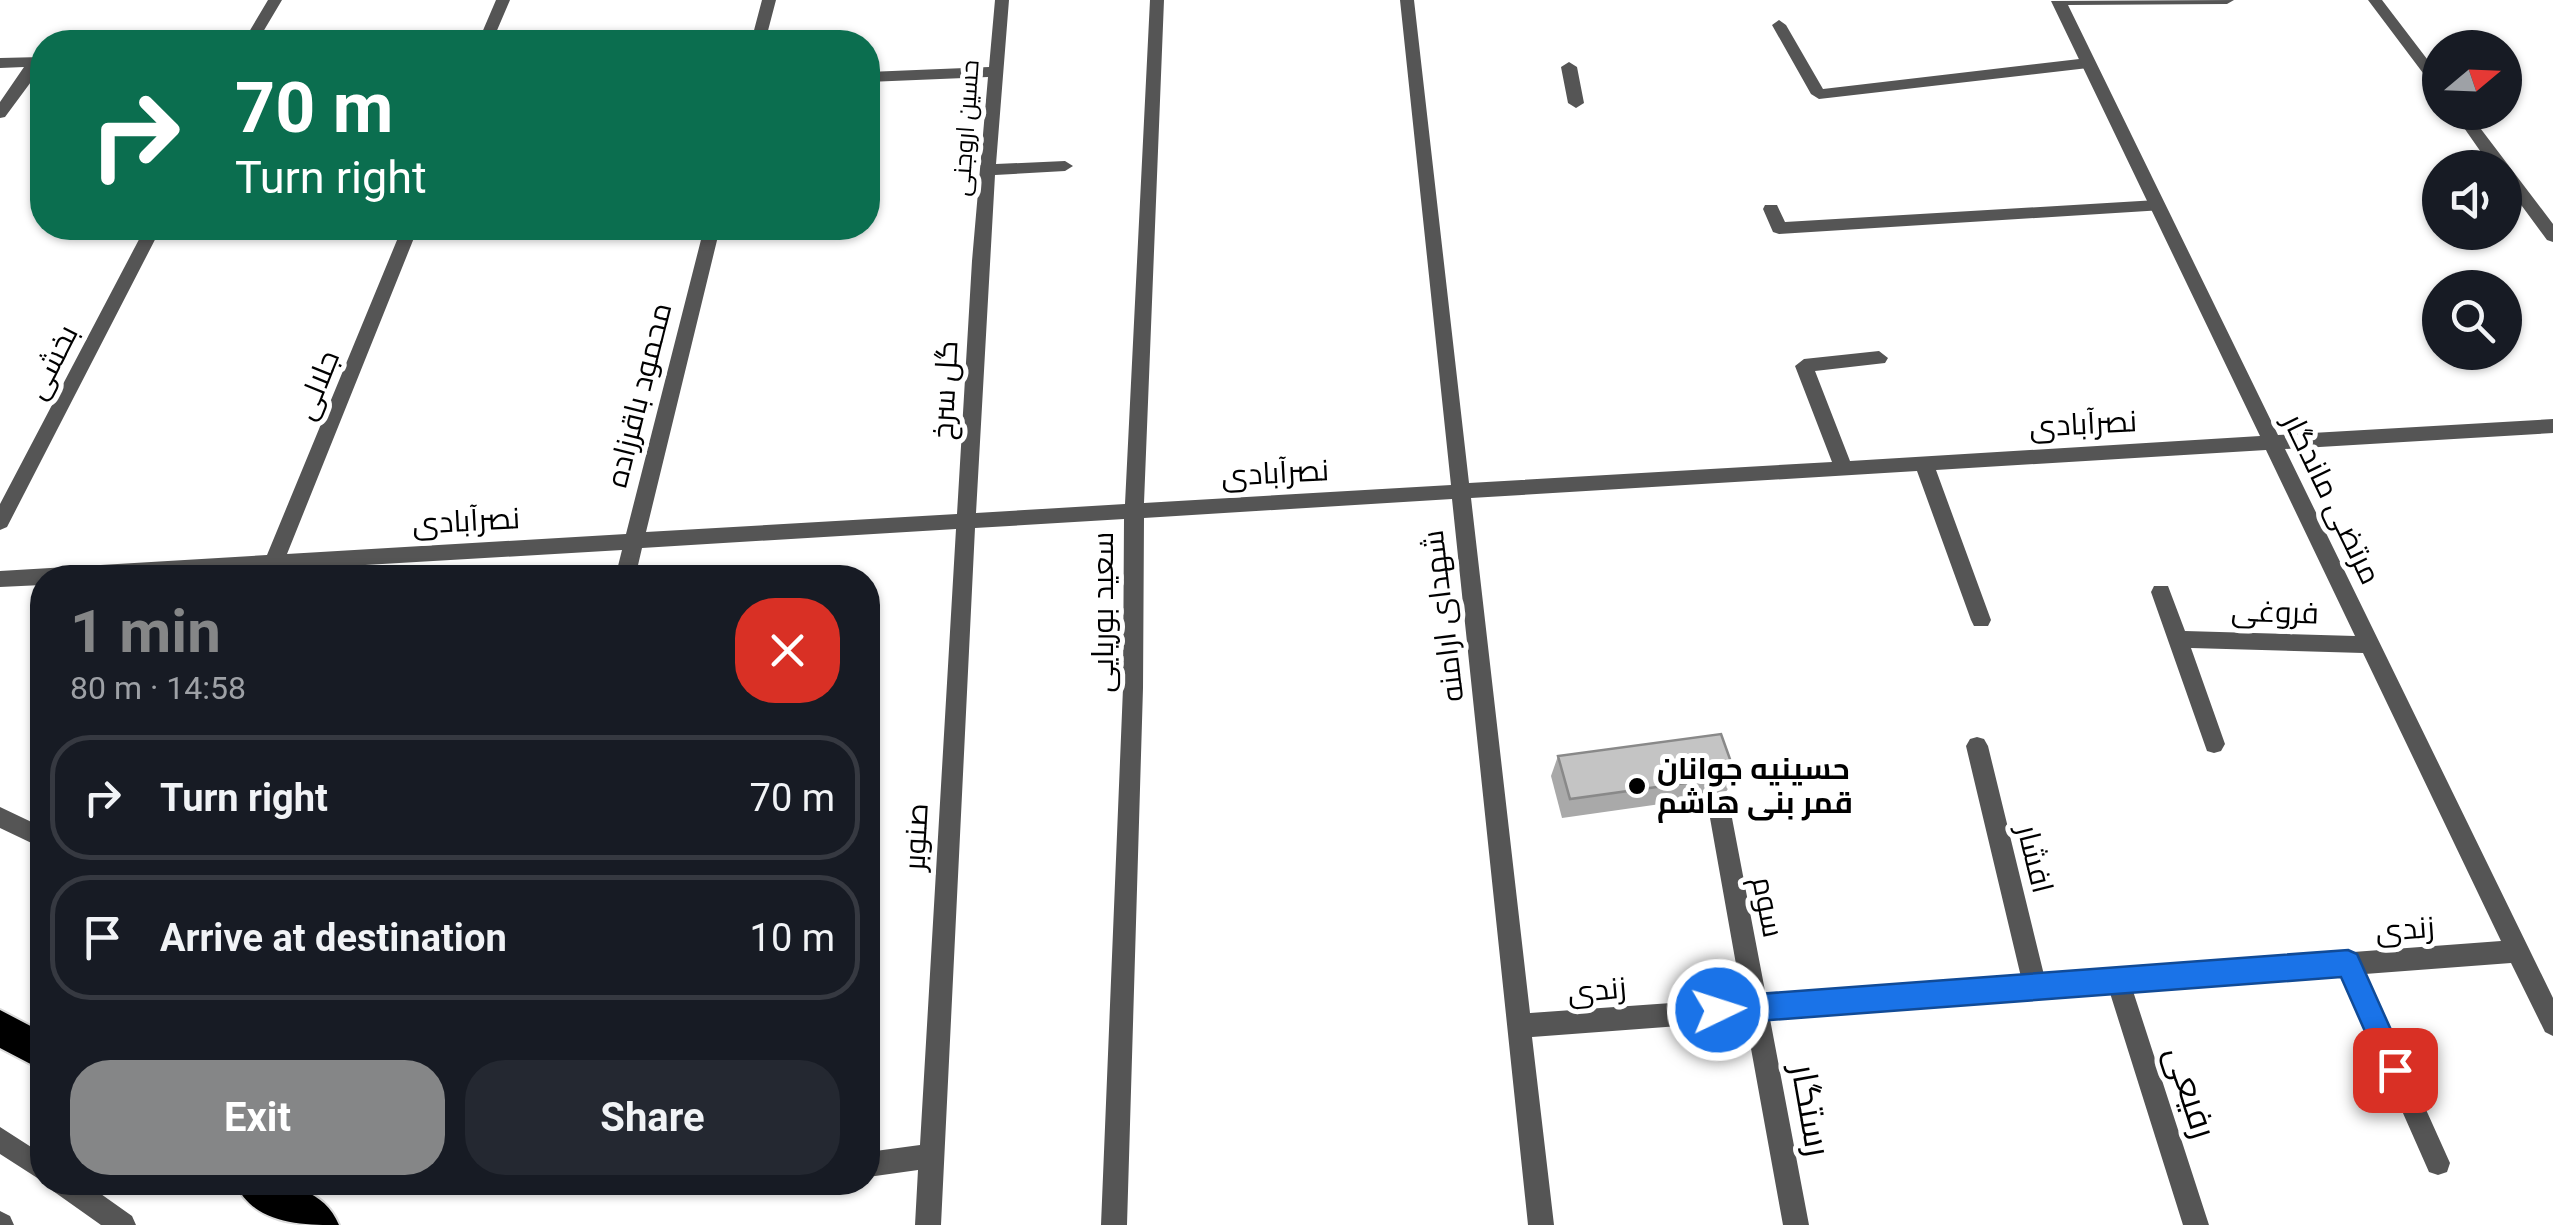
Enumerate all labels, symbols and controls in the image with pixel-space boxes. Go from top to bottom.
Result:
north arrow [2422,30,2522,130]
map controls [2422,30,2522,370]
street label: حسین اروجنی [946,59,985,197]
text: 70 m [235,67,393,149]
icon: right [70,70,200,200]
button: sound [2422,150,2522,250]
text: Turn right [235,151,427,204]
button: search [2422,270,2522,370]
street label: محمود باقرزاده [599,299,678,491]
street label: بخشی [18,319,86,405]
street label: گل سرخ [924,339,968,441]
street label: جلالی [287,345,347,425]
street label: نصرآبادی [2028,403,2138,444]
street label: مرتضی ماندگار [2274,406,2389,590]
street label: نصرآبادی [1220,452,1330,493]
street label: نصرآبادی [411,500,521,541]
street label: شهدای ارامنه [1415,528,1471,704]
street label: سعید بوریایی [1085,532,1121,692]
street label: فروغی [2230,592,2320,632]
text: 1 min [70,596,221,667]
button: close [735,598,840,703]
text: 80 m · 14:58 [70,669,246,707]
place label: حسینیه جوانان قمر بنی هاشم [1657,751,1853,823]
icon: right [75,770,130,825]
marker: حسینیه جوانان قمر بنی هاشم [1626,775,1648,797]
text: Turn right [160,776,328,820]
text: 70 m [750,776,835,820]
street label: صنوبر [896,802,935,874]
street label: افشار [2010,819,2061,897]
street label: سوم [1743,874,1791,941]
street label: زندی [2374,909,2436,948]
icon: arrive [75,910,130,965]
text: Arrive at destination [160,916,507,960]
text: 10 m [750,916,835,960]
position arrow [1666,958,1770,1062]
street label: زندی [1566,970,1628,1009]
pin [2353,1028,2438,1113]
street label: رفیعی [2157,1041,2225,1143]
icon: arrive [2368,1043,2423,1098]
street label: رستگار [1782,1059,1839,1159]
button: Exit [70,1060,445,1175]
button: Share [465,1060,840,1175]

